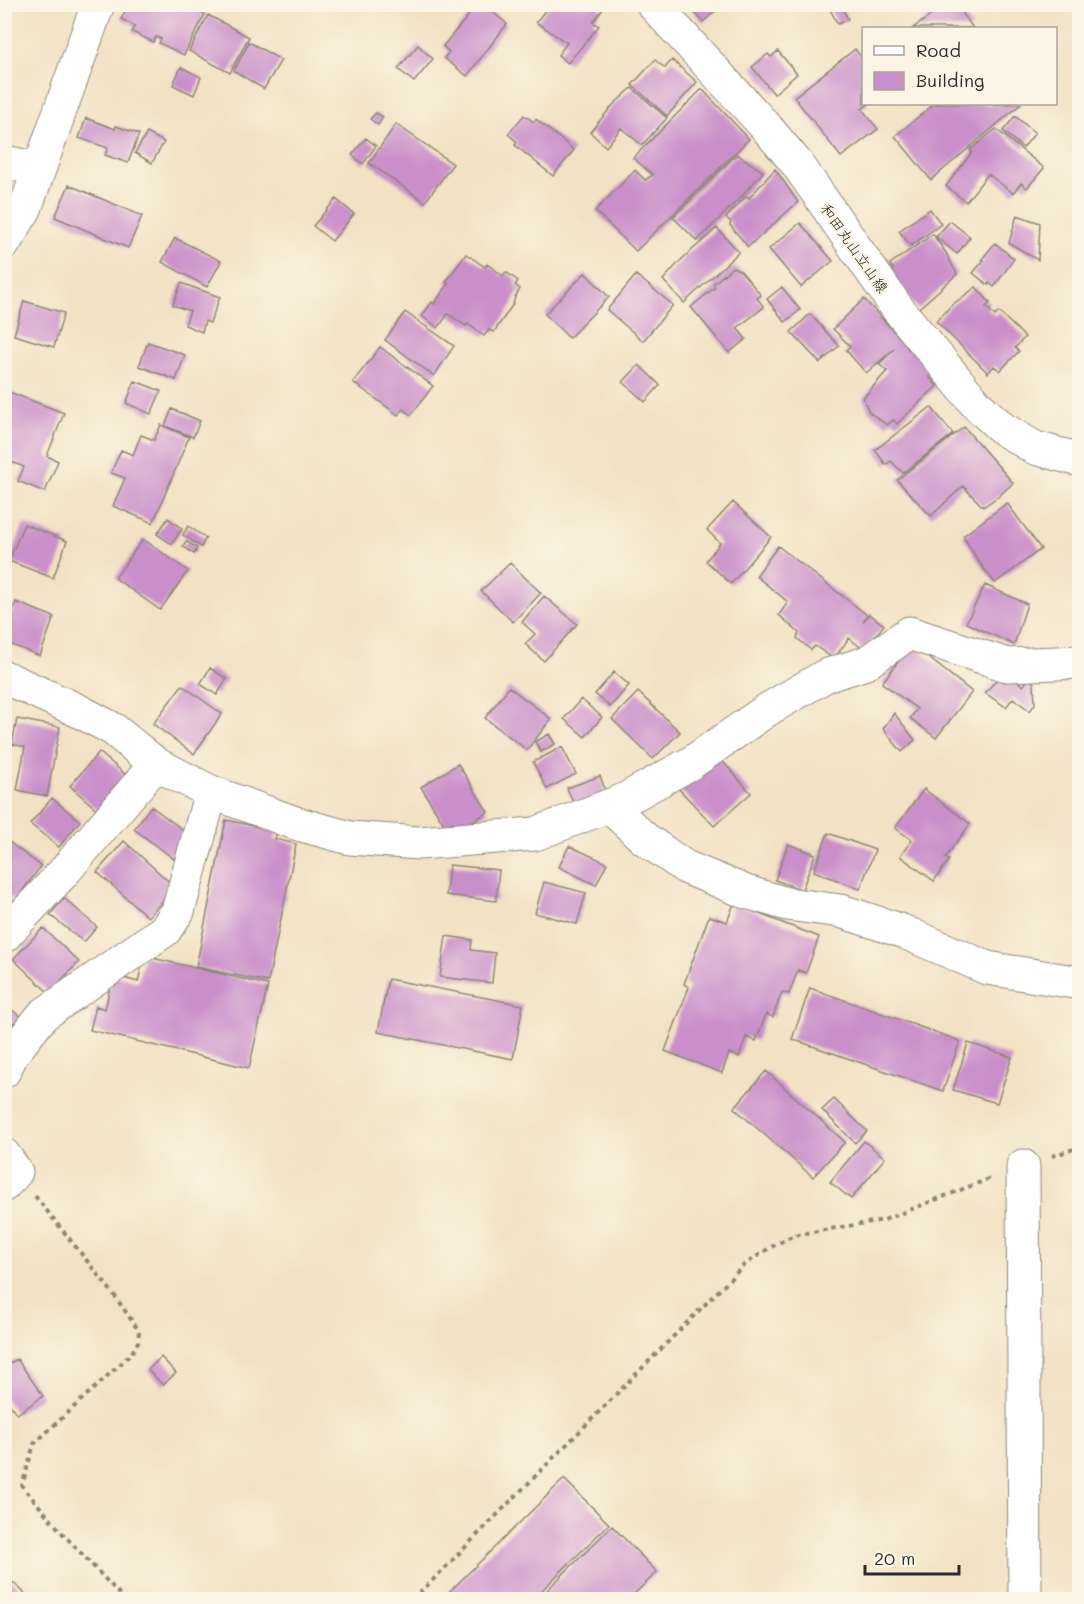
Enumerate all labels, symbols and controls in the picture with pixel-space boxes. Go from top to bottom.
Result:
legend [862,27,1057,105]
text: Road [916,38,961,62]
text: Building [916,68,984,92]
street label: 和田丸山立山線 [817,199,893,297]
scale bar [865,1538,960,1576]
text: 20 m [874,1546,915,1570]

